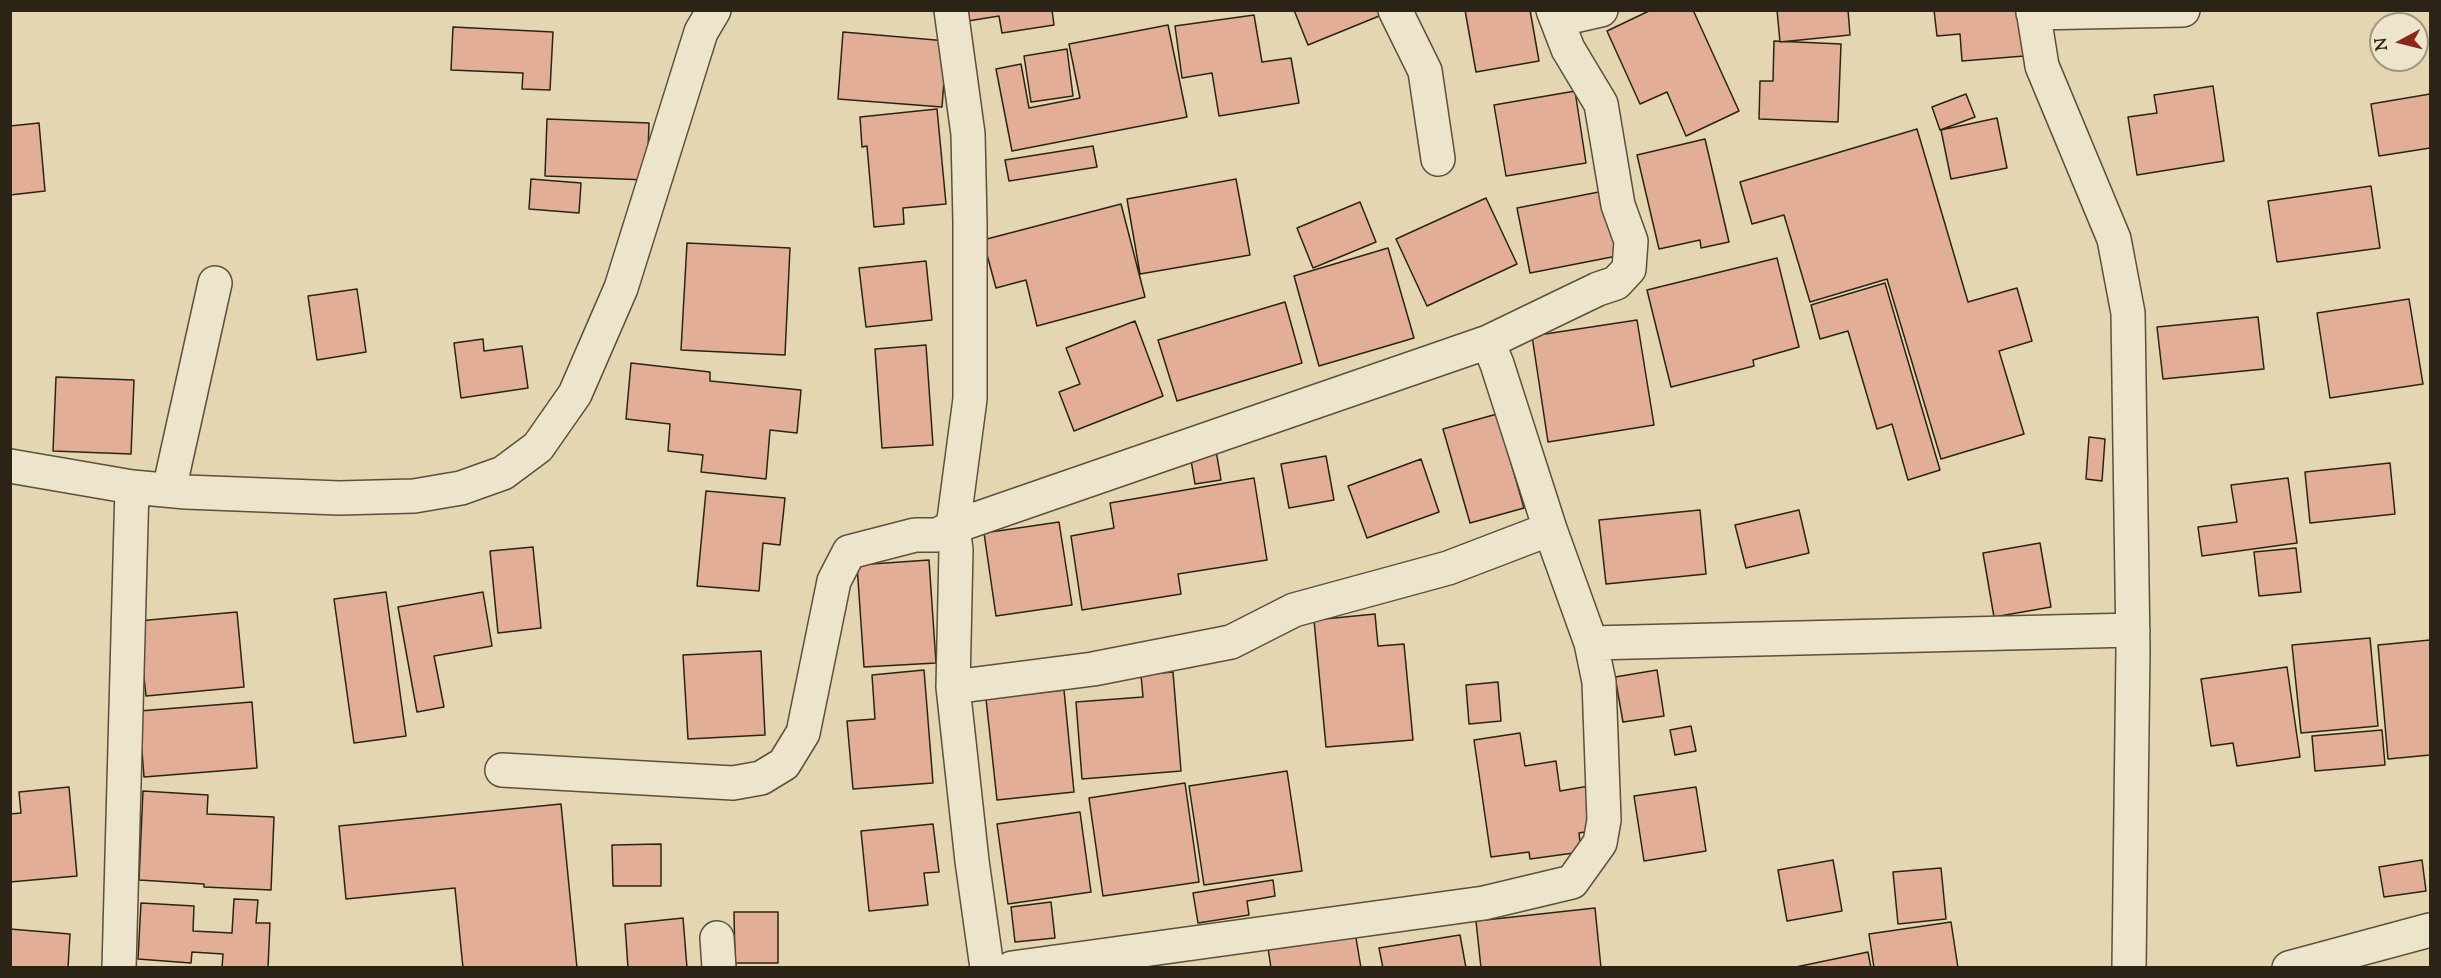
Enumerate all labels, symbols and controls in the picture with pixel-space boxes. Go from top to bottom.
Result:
north arrow [2369,12,2429,72]
text: N [2370,36,2395,52]

